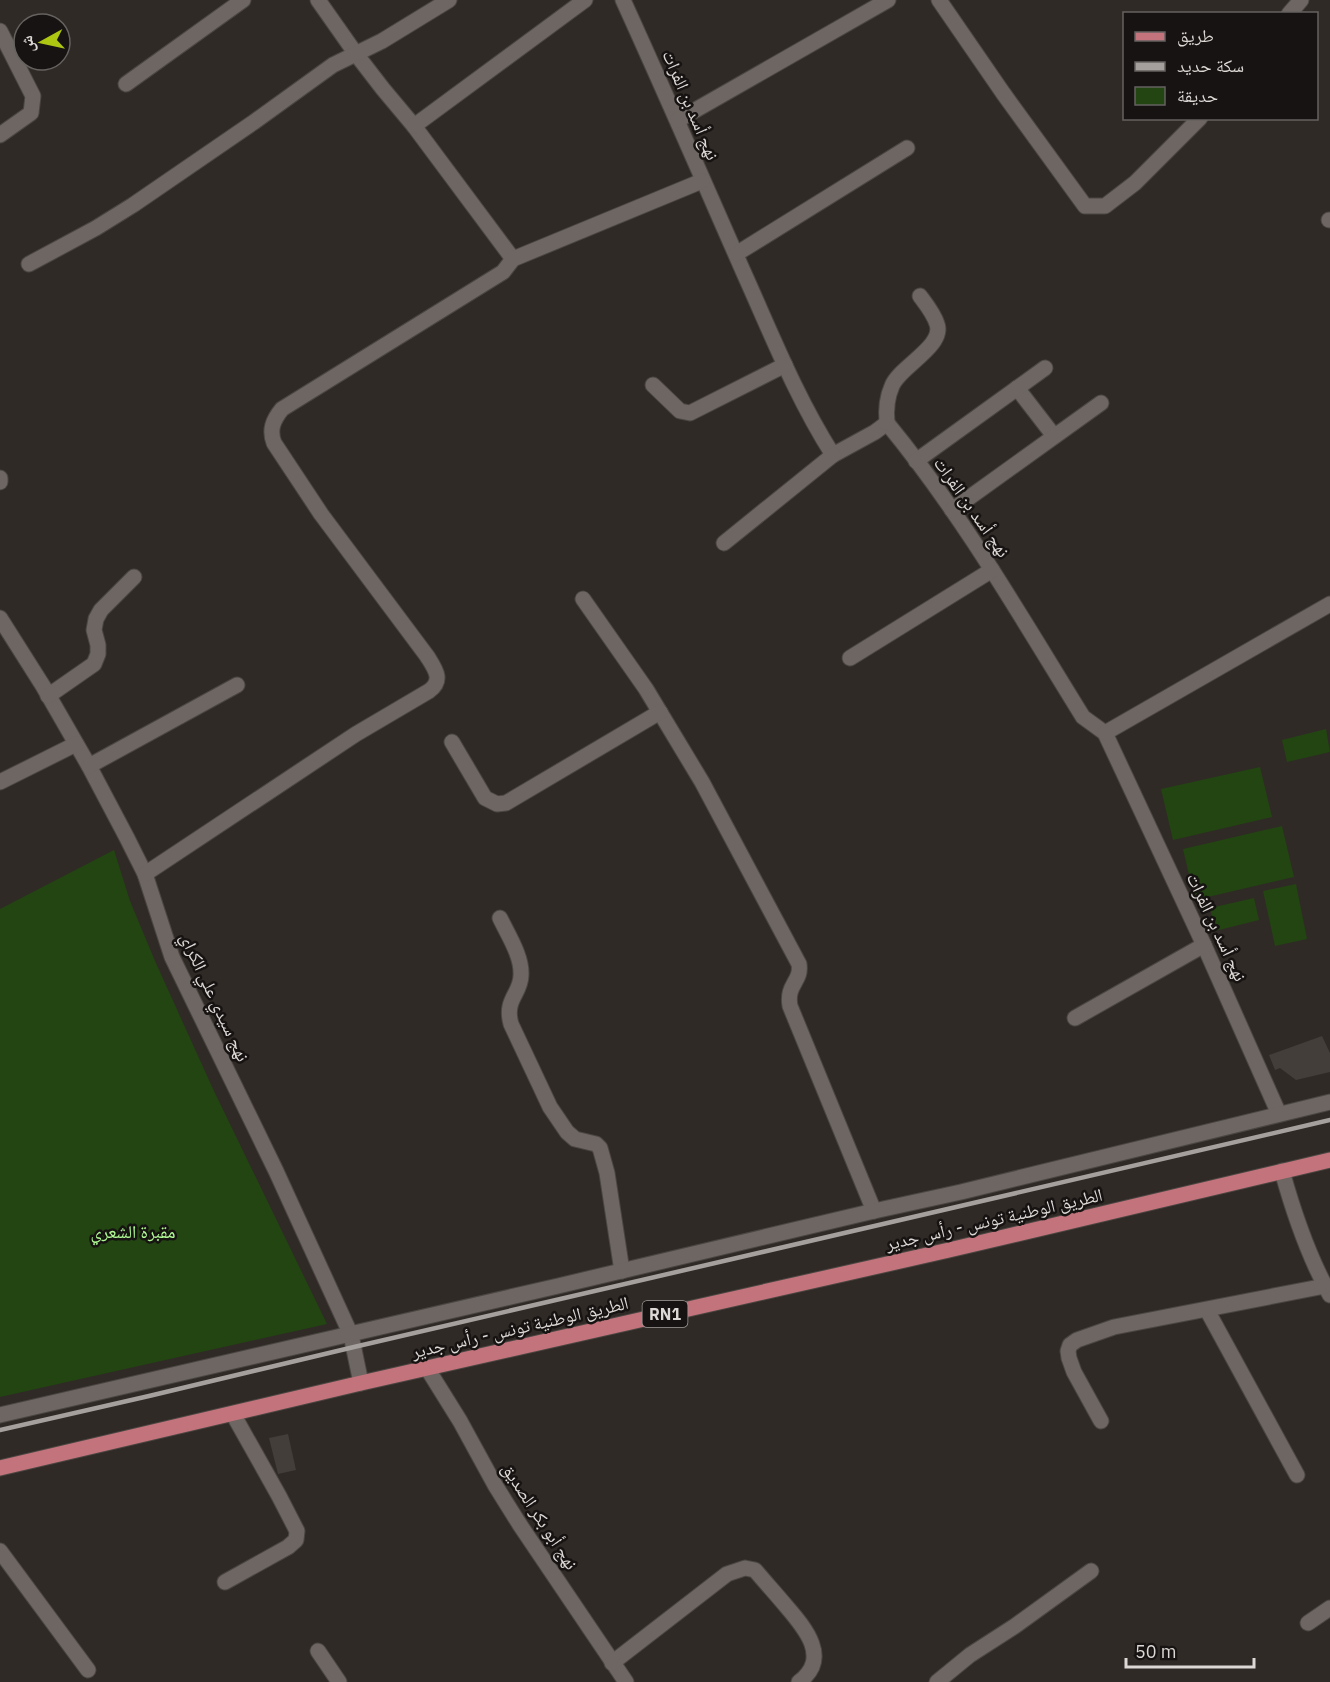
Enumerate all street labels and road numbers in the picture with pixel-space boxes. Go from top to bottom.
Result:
street label: نهج أسد بن الفرات [657,47,725,164]
street label: نهج أسد بن الفرات [928,452,1015,562]
street label: نهج أسد بن الفرات [1181,869,1252,985]
street label: نهج سيدي علي الكراي [172,929,255,1067]
street label: الطريق الوطنية تونس - رأس جدير [882,1183,1105,1255]
street label: الطريق الوطنية تونس - رأس جدير [408,1291,631,1363]
road number: RN1 [642,1301,688,1327]
street label: نهج أبو بكر الصديق [496,1458,583,1574]

